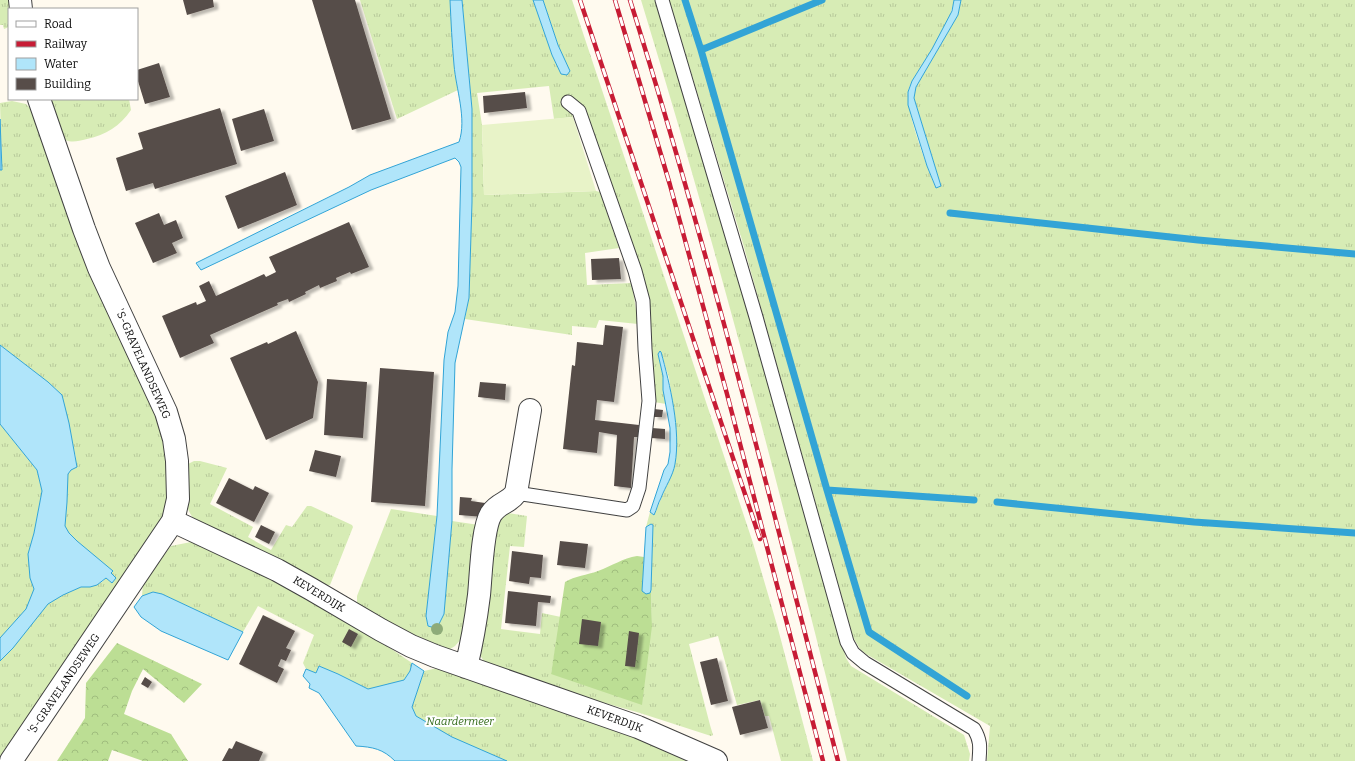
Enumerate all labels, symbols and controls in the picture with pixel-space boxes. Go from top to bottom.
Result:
legend [8,8,138,100]
text: Road [44,17,72,31]
text: Railway [44,37,88,51]
text: Water [44,57,79,71]
text: Building [44,77,91,91]
street label: 'S-GRAVELANDSEWEG [113,307,173,421]
street label: KEVERDIJK [291,573,348,615]
street label: 'S-GRAVELANDSEWEG [25,631,103,737]
street label: KEVERDIJK [585,703,645,735]
park label: Naardermeer [426,715,494,728]

